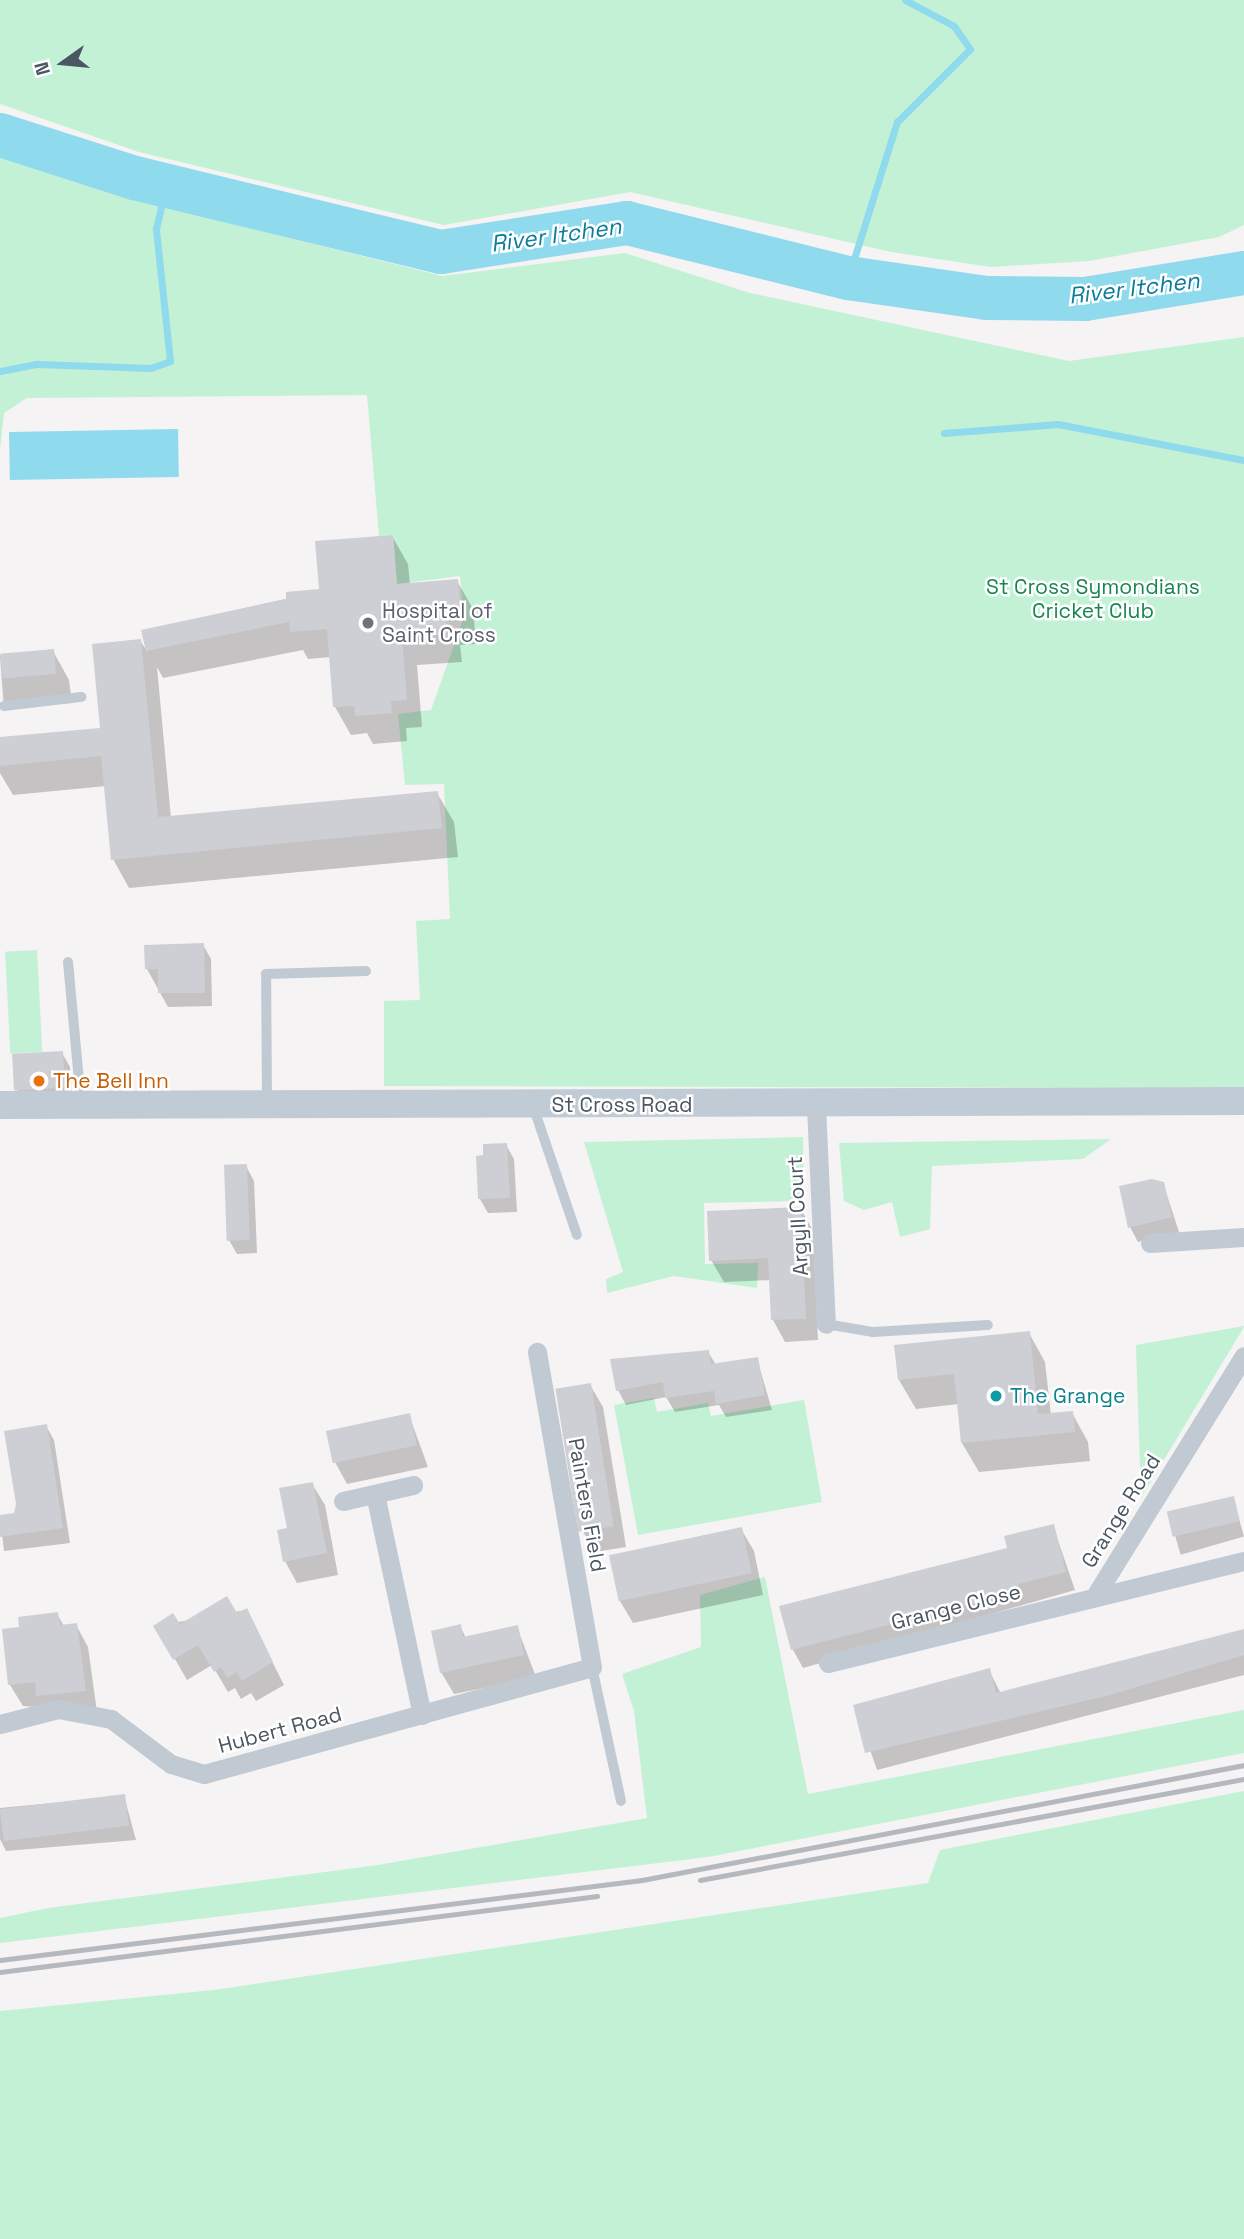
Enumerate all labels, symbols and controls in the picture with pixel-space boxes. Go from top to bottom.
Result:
north arrow [28,28,98,98]
text: N [29,59,56,78]
water label: River Itchen [489,212,623,258]
water label: River Itchen [1067,266,1201,310]
park label: St Cross Symondians Cricket Club [986,574,1200,624]
place label: Hospital of Saint Cross [382,598,496,648]
marker: Hospital of Saint Cross [360,615,376,631]
place label: The Bell Inn [53,1068,169,1094]
marker: The Bell Inn [31,1073,47,1089]
street label: St Cross Road [551,1092,693,1118]
street label: Argyll Court [782,1156,814,1276]
place label: The Grange [1010,1383,1125,1409]
marker: The Grange [988,1388,1004,1404]
street label: Painters Field [563,1436,611,1574]
street label: Grange Road [1076,1450,1166,1572]
street label: Grange Close [889,1579,1023,1635]
street label: Hubert Road [215,1701,345,1759]

